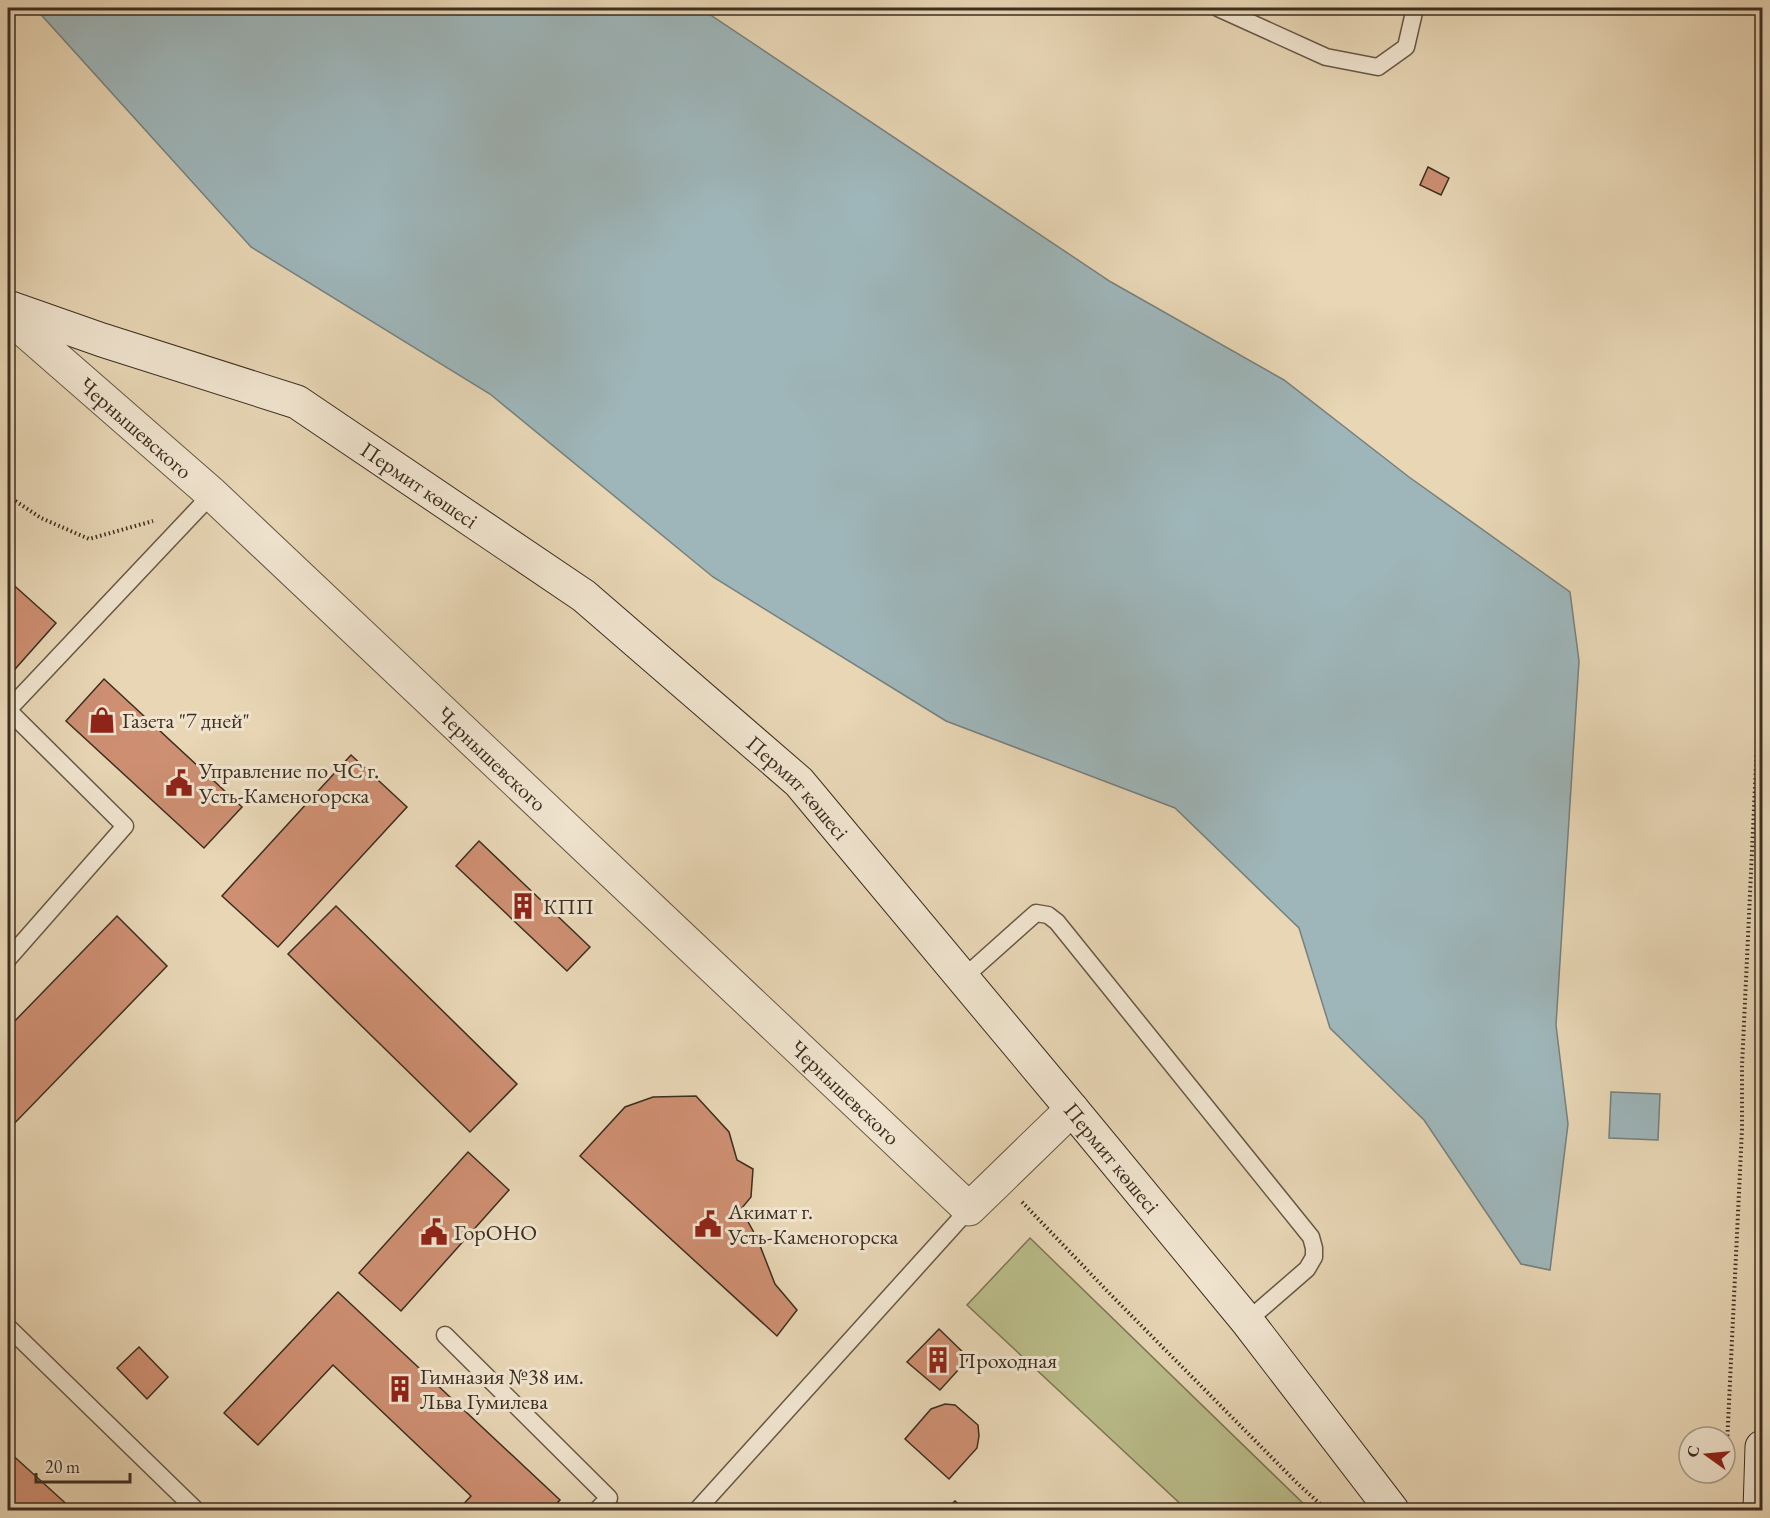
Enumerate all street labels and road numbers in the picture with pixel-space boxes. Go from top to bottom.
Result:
street label: Чернышевского [73,370,199,485]
street label: Пермит көшесі [355,435,484,535]
street label: Чернышевского [431,699,553,818]
street label: Пермит көшесі [740,729,856,846]
street label: Чернышевского [784,1033,907,1151]
street label: Пермит көшесі [1058,1096,1167,1219]

